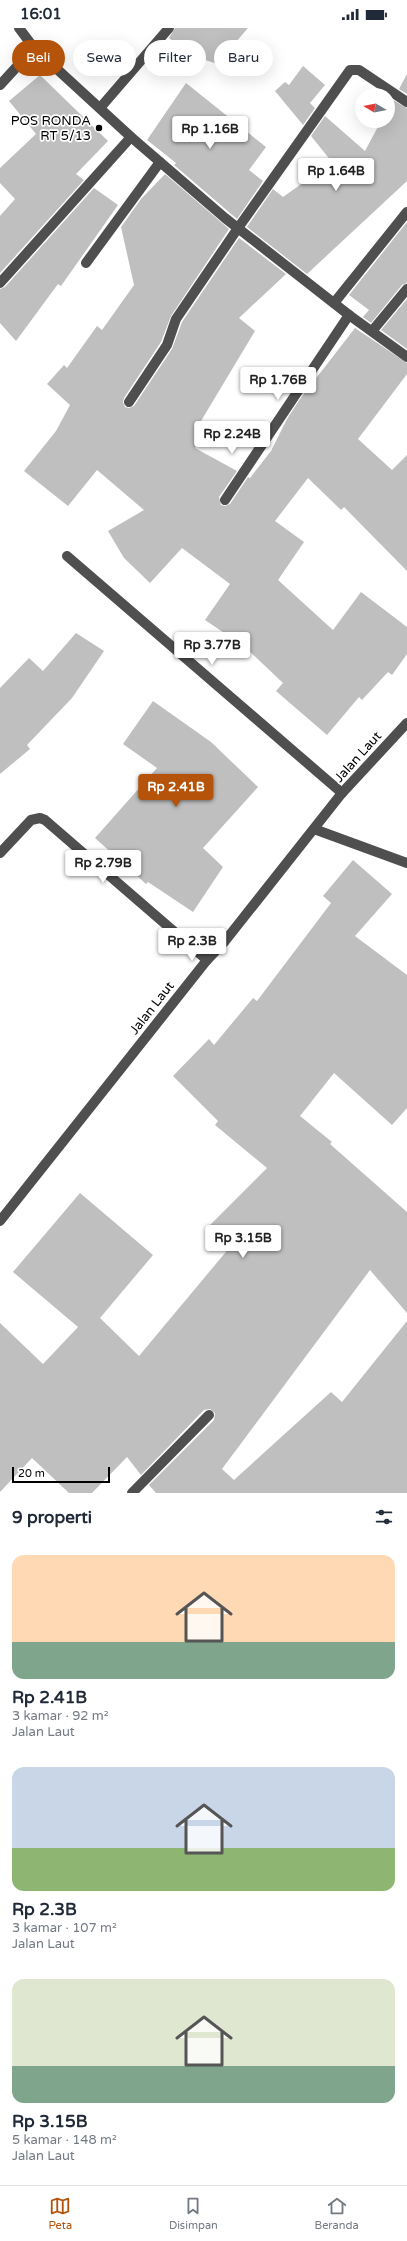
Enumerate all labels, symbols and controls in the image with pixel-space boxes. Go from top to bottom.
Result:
text: 16:01 [20,5,62,23]
chip: Beli [12,40,65,76]
chip: Sewa [73,40,136,76]
chip: Filter [144,40,206,76]
chip: Baru [214,40,273,76]
north arrow [355,88,395,128]
map controls [355,88,395,128]
place label: POS RONDA RT 5/13 [11,113,91,144]
pin: Rp 1.16B [169,116,251,150]
text: Rp 1.16B [181,121,239,137]
marker: POS RONDA RT 5/13 [94,123,104,133]
pin: Rp 1.64B [295,158,377,192]
text: Rp 1.64B [307,163,365,179]
pin: Rp 1.76B [237,367,319,401]
text: Rp 1.76B [249,372,307,388]
pin: Rp 2.24B [191,421,273,455]
text: Rp 2.24B [203,426,261,442]
pin: Rp 3.77B [171,632,253,666]
text: Rp 3.77B [183,637,241,653]
street label: Jalan Laut [331,728,385,786]
pin: Rp 2.41B [135,774,217,808]
text: Rp 2.41B [147,779,205,795]
pin: Rp 2.79B [62,850,144,884]
text: Rp 2.79B [74,855,132,871]
pin: Rp 2.3B [155,928,229,962]
text: Rp 2.3B [167,933,217,949]
street label: Jalan Laut [126,978,178,1038]
pin: Rp 3.15B [202,1225,284,1259]
text: Rp 3.15B [214,1230,272,1246]
scale bar [12,1465,110,1484]
text: 20 m [18,1467,45,1480]
icon: filters [373,1506,395,1528]
text: 9 properti [12,1507,92,1528]
icon: home [168,1581,240,1653]
text: Rp 2.41B [12,1687,87,1708]
text: 3 kamar · 92 m² [12,1708,109,1724]
text: Jalan Laut [12,1724,75,1740]
icon: home [168,1793,240,1865]
text: Rp 2.3B [12,1899,77,1920]
text: 3 kamar · 107 m² [12,1920,117,1936]
text: Jalan Laut [12,1936,75,1952]
icon: home [168,2005,240,2077]
text: Rp 3.15B [12,2111,87,2132]
text: 5 kamar · 148 m² [12,2132,117,2148]
text: Jalan Laut [12,2148,75,2164]
tab: Peta [48,2195,72,2232]
tab: Disimpan [169,2195,218,2232]
tab: Beranda [315,2195,359,2232]

